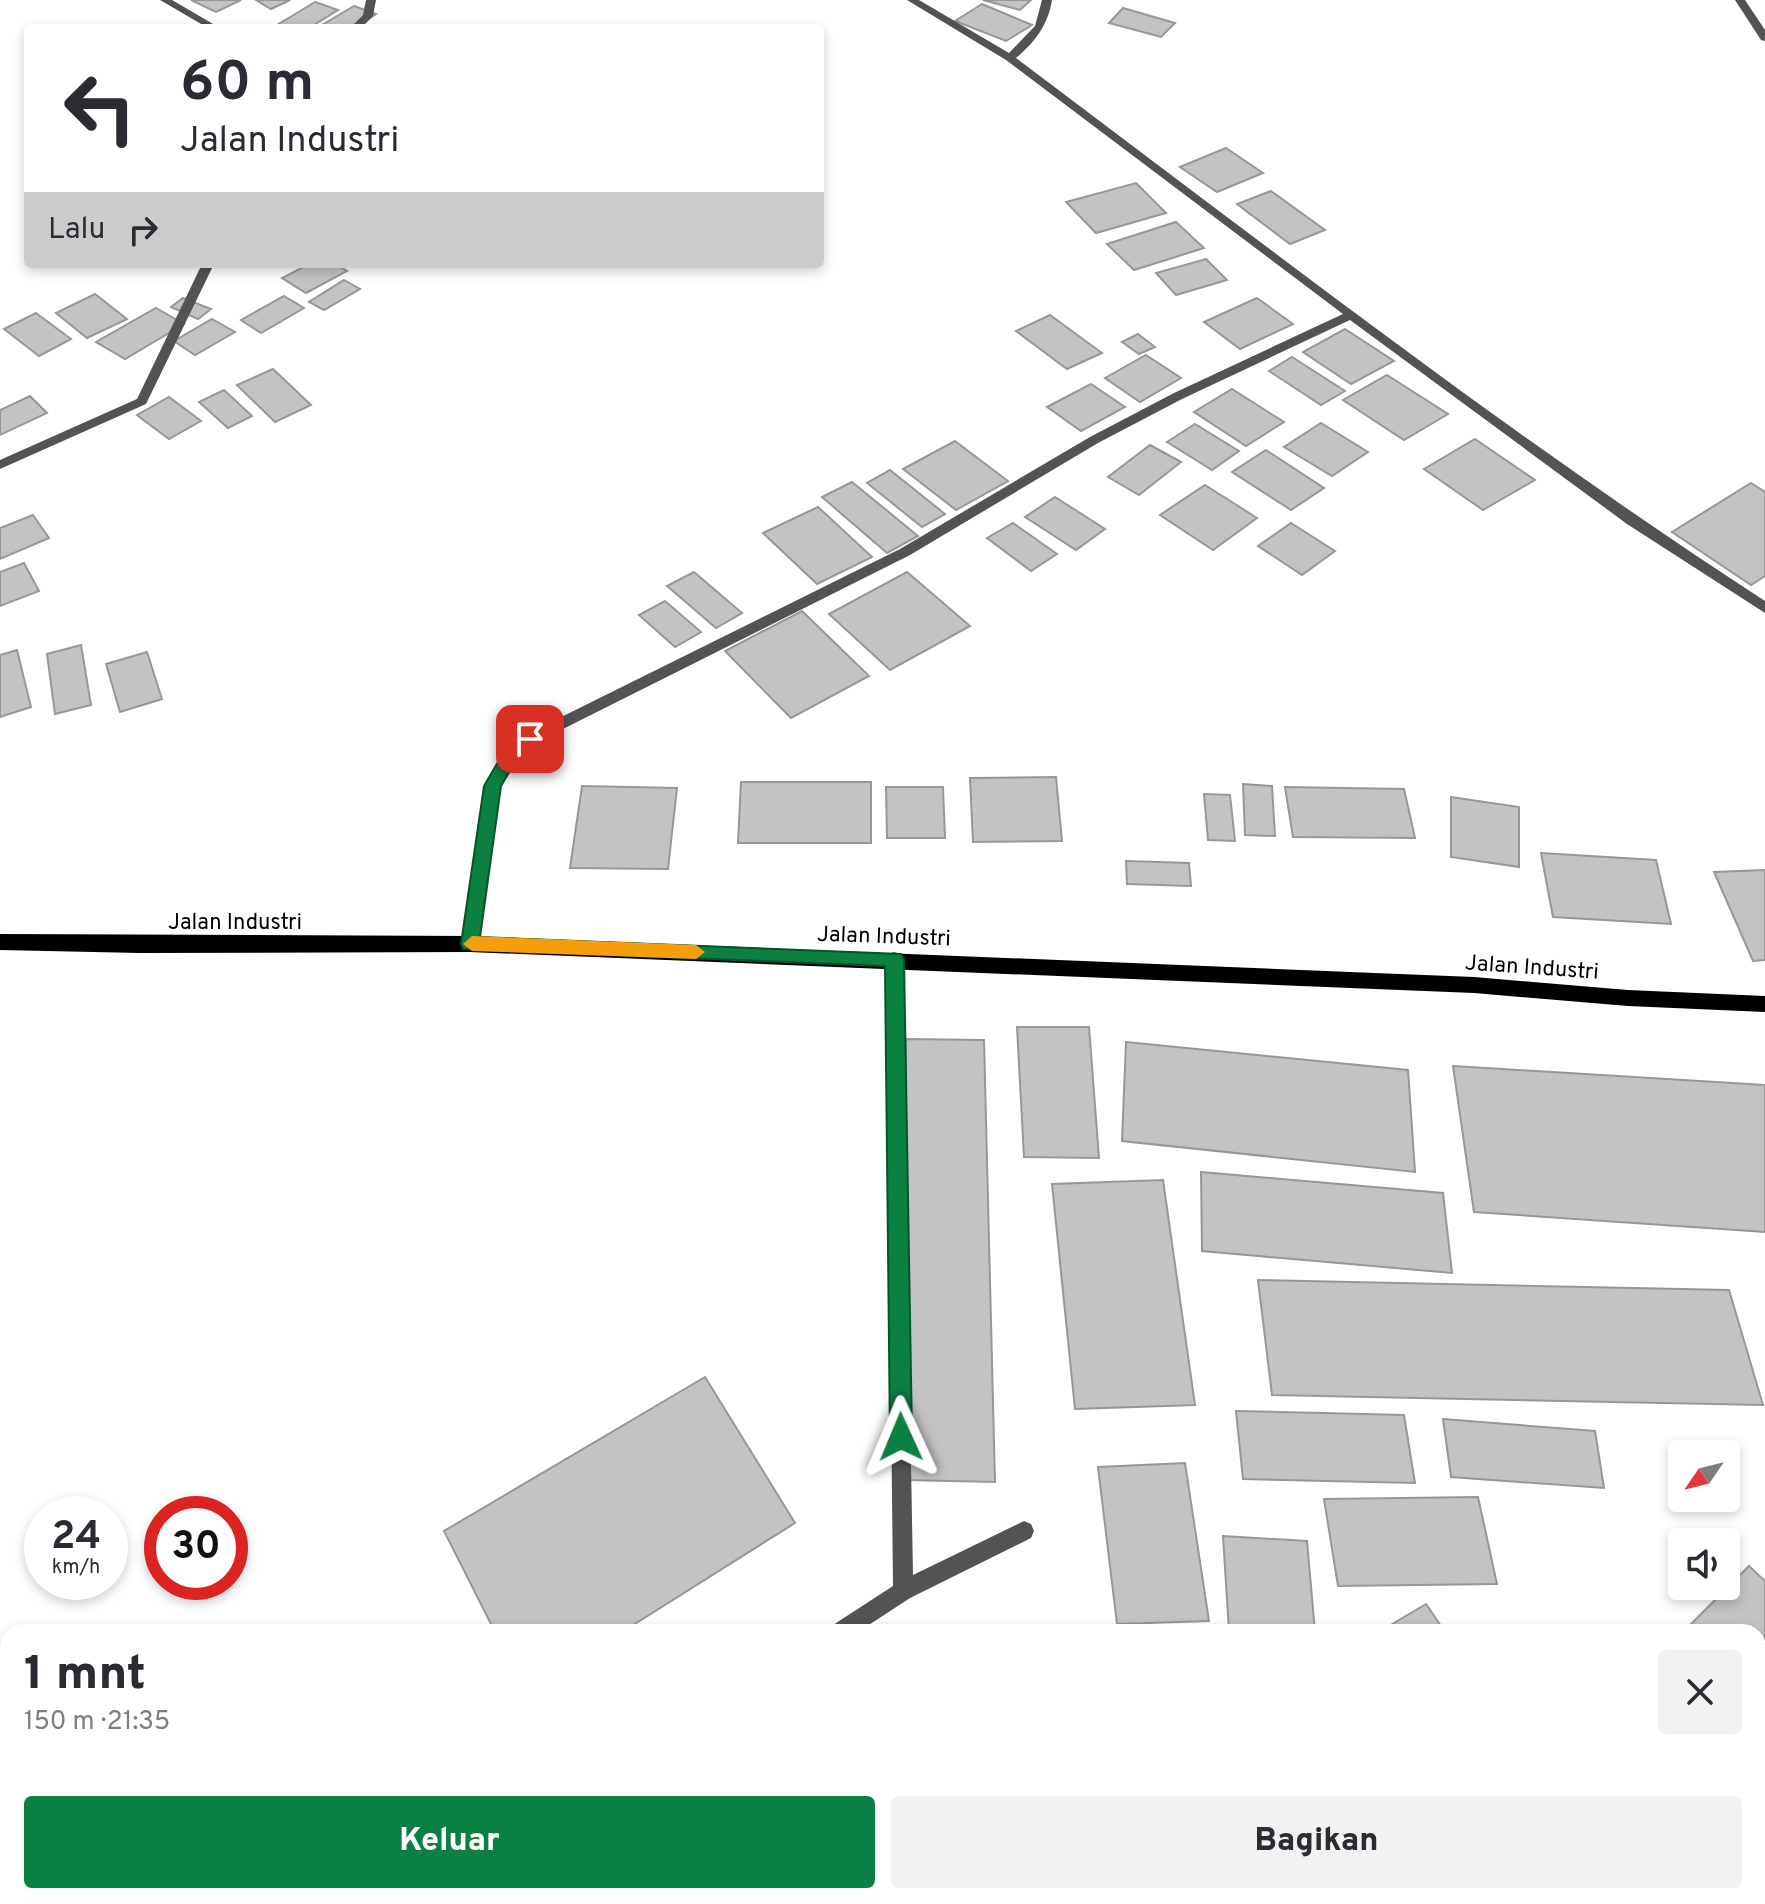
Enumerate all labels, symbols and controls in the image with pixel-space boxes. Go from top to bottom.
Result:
text: 60 m [180,50,314,120]
icon: left [48,56,152,160]
text: Jalan Industri [180,119,399,165]
icon: right [121,208,165,252]
text: Lalu [48,212,105,249]
pin [496,705,564,773]
icon: arrive [508,717,552,761]
street label: Jalan Industri [168,910,302,937]
street label: Jalan Industri [816,922,951,953]
street label: Jalan Industri [1464,950,1600,987]
position arrow [859,1395,943,1479]
north arrow [1668,1440,1740,1512]
map controls [1668,1440,1740,1600]
speed limit sign: 30 [144,1496,248,1600]
text: 24 [51,1513,101,1563]
button: sound [1668,1528,1740,1600]
text: km/h [52,1555,100,1581]
text: 1 mnt [24,1646,146,1706]
button: close [1658,1650,1742,1734]
text: 150 m · 21:35 [24,1706,170,1739]
button: Keluar [24,1796,875,1888]
button: Bagikan [891,1796,1742,1888]

